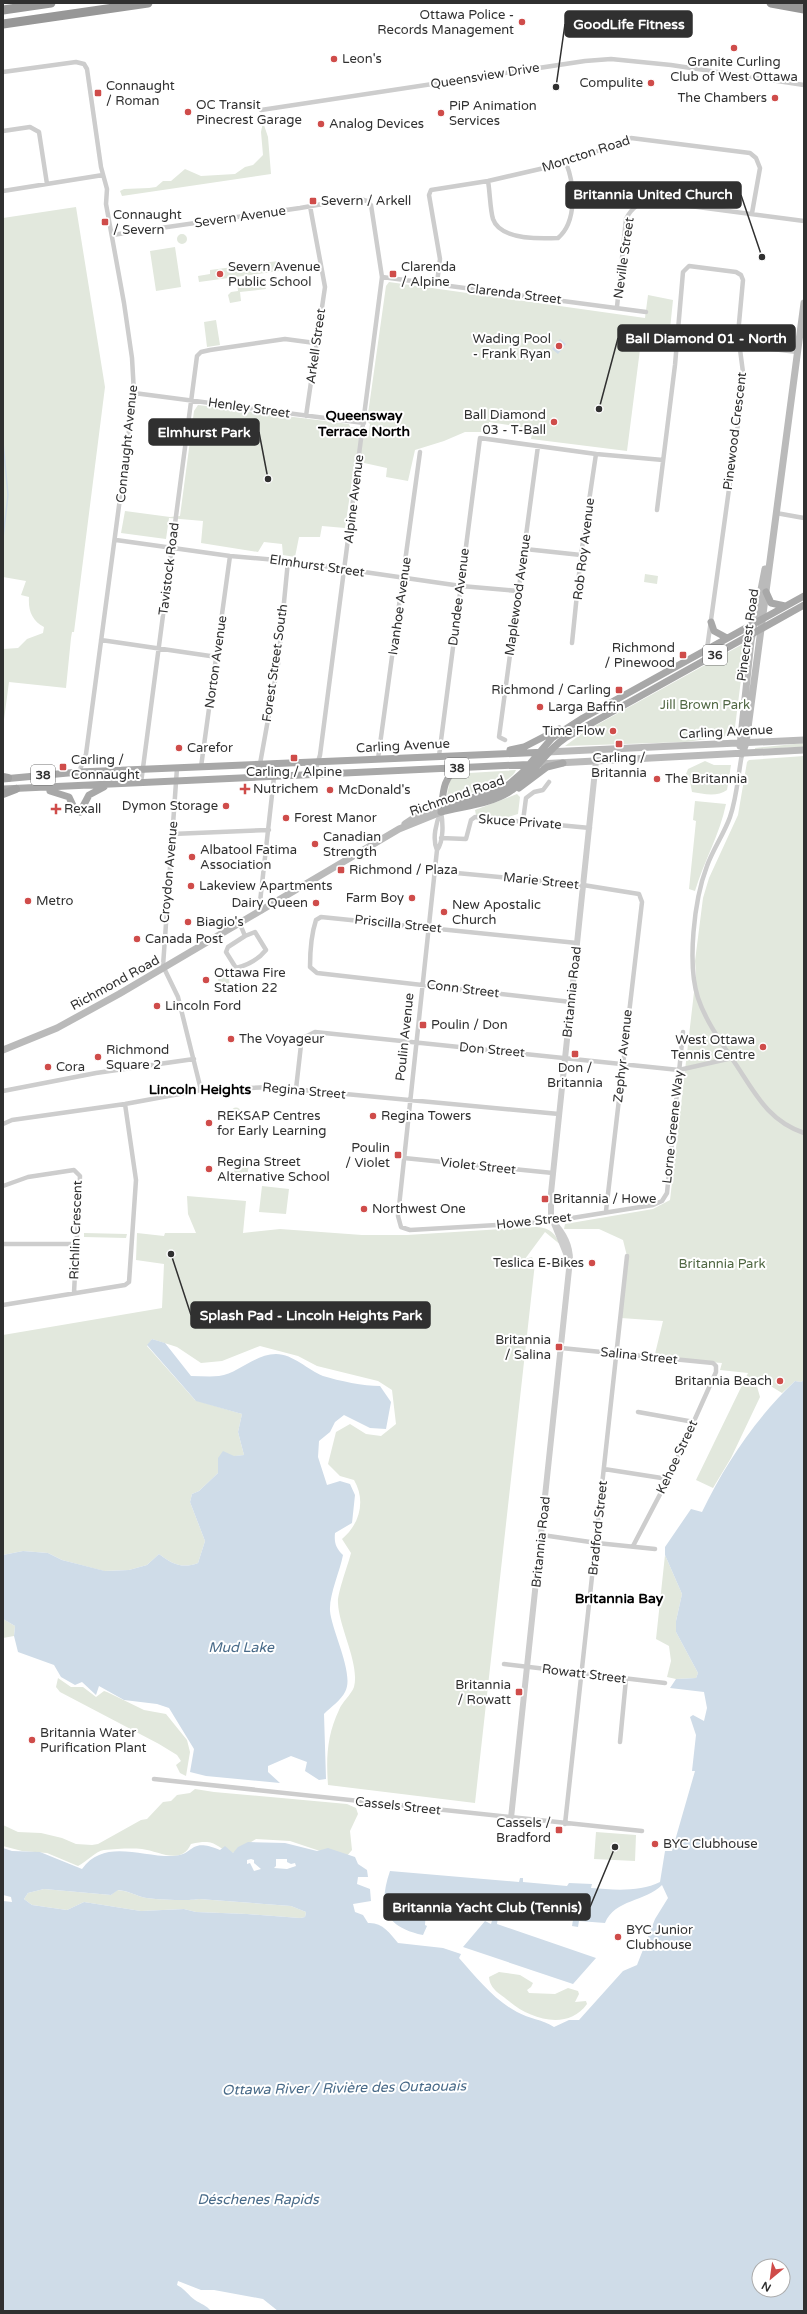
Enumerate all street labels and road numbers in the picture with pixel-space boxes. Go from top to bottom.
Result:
street label: Queensview Drive [429,59,541,93]
street label: Moncton Road [540,132,632,176]
street label: Severn Avenue [193,203,287,231]
street label: Neville Street [610,216,638,300]
street label: Clarenda Street [466,280,562,308]
street label: Arkell Street [303,307,329,385]
street label: Pinewood Crescent [720,371,750,491]
street label: Connaught Avenue [113,384,141,504]
street label: Henley Street [207,394,291,422]
street label: Alpine Avenue [341,454,367,544]
street label: Rob Roy Avenue [570,497,598,601]
street label: Tavistock Road [155,522,183,616]
street label: Maplewood Avenue [502,533,534,657]
street label: Dundee Avenue [445,547,473,647]
street label: Elmhurst Street [268,551,366,581]
street label: Ivanhoe Avenue [385,556,415,656]
street label: Pinecrest Road [734,588,762,682]
street label: Forest Street South [259,603,291,723]
street label: Norton Avenue [202,614,230,710]
road number: 36 [703,645,727,665]
street label: Carling Avenue [679,722,773,742]
street label: Carling Avenue [356,736,450,756]
road number: 38 [445,758,469,778]
road number: 38 [31,765,55,785]
street label: Richmond Road [407,772,507,820]
street label: Skuce Private [478,811,562,833]
street label: Croydon Avenue [157,820,181,924]
street label: Marie Street [502,869,580,893]
street label: Priscilla Street [354,911,442,937]
street label: Britannia Road [559,945,585,1039]
street label: Richmond Road [68,952,162,1014]
street label: Conn Street [426,977,500,1001]
street label: Poulin Avenue [392,992,418,1082]
street label: Zephyr Avenue [610,1009,636,1103]
street label: Don Street [458,1039,526,1061]
street label: Lorne Greene Way [659,1070,687,1184]
street label: Regina Street [262,1079,346,1103]
street label: Violet Street [439,1154,517,1178]
street label: Richlin Crescent [66,1180,86,1280]
street label: Howe Street [496,1209,572,1233]
street label: Salina Street [600,1344,678,1368]
street label: Kehoe Street [653,1417,701,1497]
street label: Bradford Street [585,1480,611,1576]
street label: Britannia Road [528,1495,554,1589]
street label: Rowatt Street [541,1661,627,1687]
street label: Cassels Street [354,1794,442,1818]

